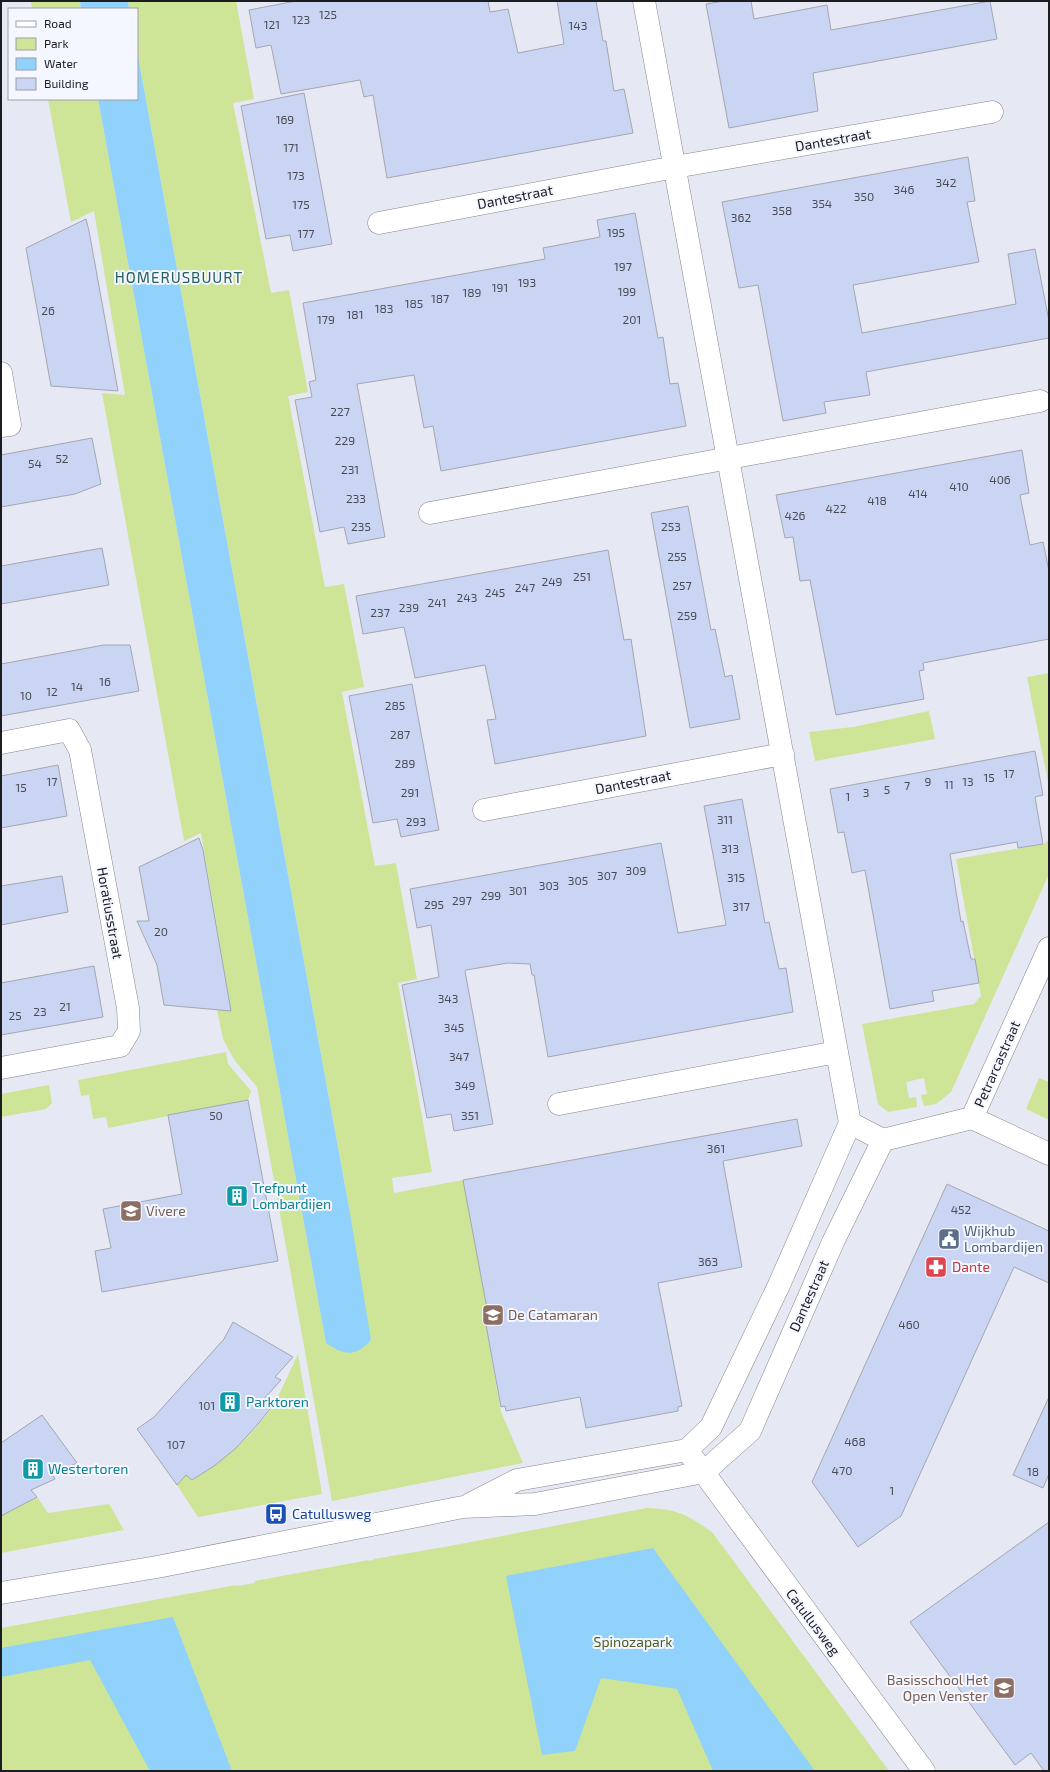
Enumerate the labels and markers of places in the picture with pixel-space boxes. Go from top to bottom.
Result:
place label: Trefpunt Lombardijen [252,1179,331,1212]
building icon: Trefpunt Lombardijen [224,1183,250,1209]
school or university icon: Vivere [118,1198,144,1224]
place label: Vivere [146,1202,186,1219]
place label: Wijkhub Lombardijen [964,1222,1043,1255]
public building icon: Wijkhub Lombardijen [936,1226,962,1252]
pharmacy icon: Dante [923,1254,949,1280]
place label: Dante [952,1258,990,1275]
school or university icon: De Catamaran [480,1302,506,1328]
place label: De Catamaran [508,1306,598,1323]
building icon: Parktoren [217,1389,243,1415]
place label: Parktoren [246,1393,309,1410]
building icon: Westertoren [20,1456,46,1482]
place label: Westertoren [48,1460,129,1477]
bus stop icon: Catullusweg [263,1501,289,1527]
place label: Catullusweg [292,1505,371,1522]
place label: Basisschool Het Open Venster [887,1671,988,1704]
school or university icon: Basisschool Het Open Venster [991,1675,1017,1701]

